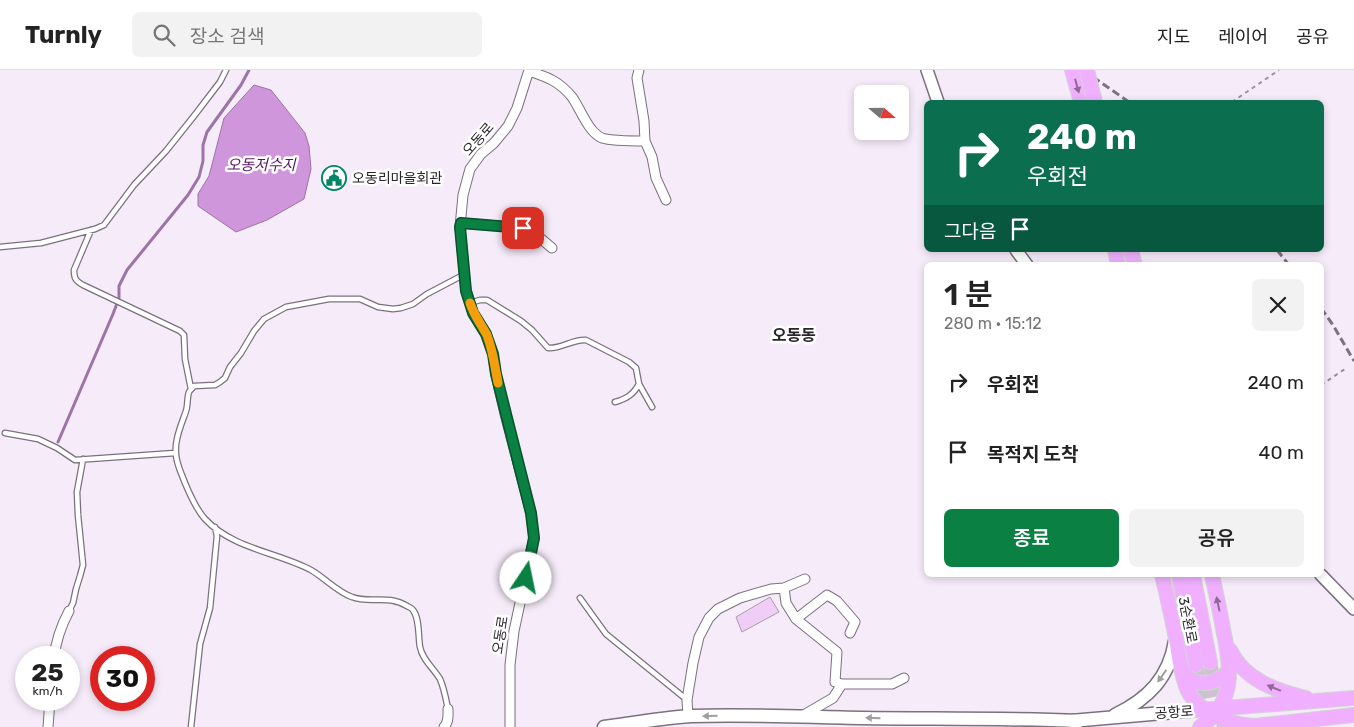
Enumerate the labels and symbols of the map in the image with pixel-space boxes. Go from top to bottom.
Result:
one-way arrow [1073,79,1081,94]
north arrow [854,85,909,140]
street label: 오동로 [459,119,498,159]
water label: 오동저수지 [226,156,297,174]
public building icon: 오동리마을회관 [321,165,347,191]
place label: 오동리마을회관 [352,170,442,187]
pin [502,207,544,249]
district label: 오동동 [772,326,816,345]
position arrow [499,551,551,603]
street label: 3순환로 [1175,595,1200,645]
one-way arrow [1214,597,1222,612]
street label: 오동로 [489,615,512,655]
speed limit sign: 30 [90,646,155,711]
one-way arrow [1157,670,1167,683]
one-way arrow [1267,684,1281,692]
street label: 공항로 [1154,703,1194,722]
one-way arrow [702,712,718,720]
one-way arrow [865,714,881,722]

